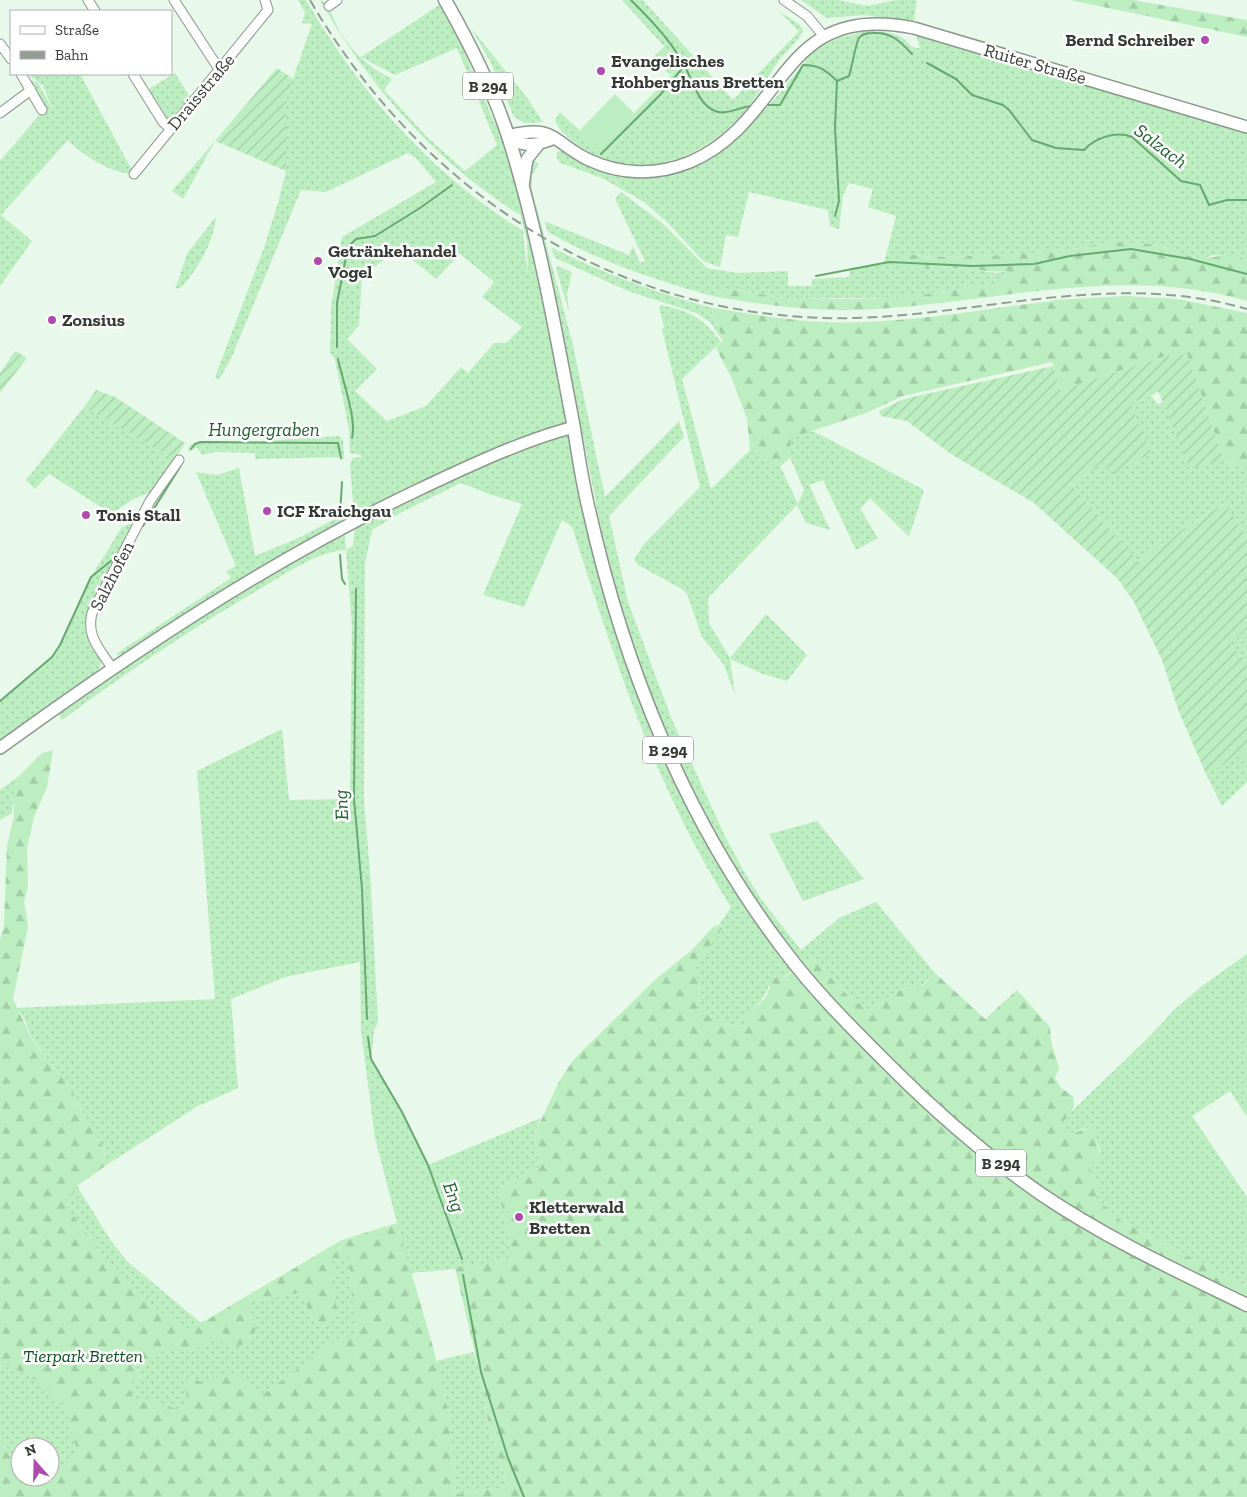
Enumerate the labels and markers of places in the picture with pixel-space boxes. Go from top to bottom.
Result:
place label: Bernd Schreiber [1065,29,1195,51]
marker: Bernd Schreiber [1199,34,1211,46]
place label: Evangelisches Hohberghaus Bretten [611,50,785,93]
marker: Evangelisches Hohberghaus Bretten [595,65,607,77]
place label: Getränkehandel Vogel [328,240,457,283]
marker: Getränkehandel Vogel [312,255,324,267]
place label: Zonsius [62,309,125,331]
marker: Zonsius [46,314,58,326]
place label: ICF Kraichgau [277,500,392,522]
place label: Tonis Stall [96,504,181,526]
marker: ICF Kraichgau [261,505,273,517]
marker: Tonis Stall [80,509,92,521]
place label: Kletterwald Bretten [529,1196,625,1239]
marker: Kletterwald Bretten [513,1211,525,1223]

